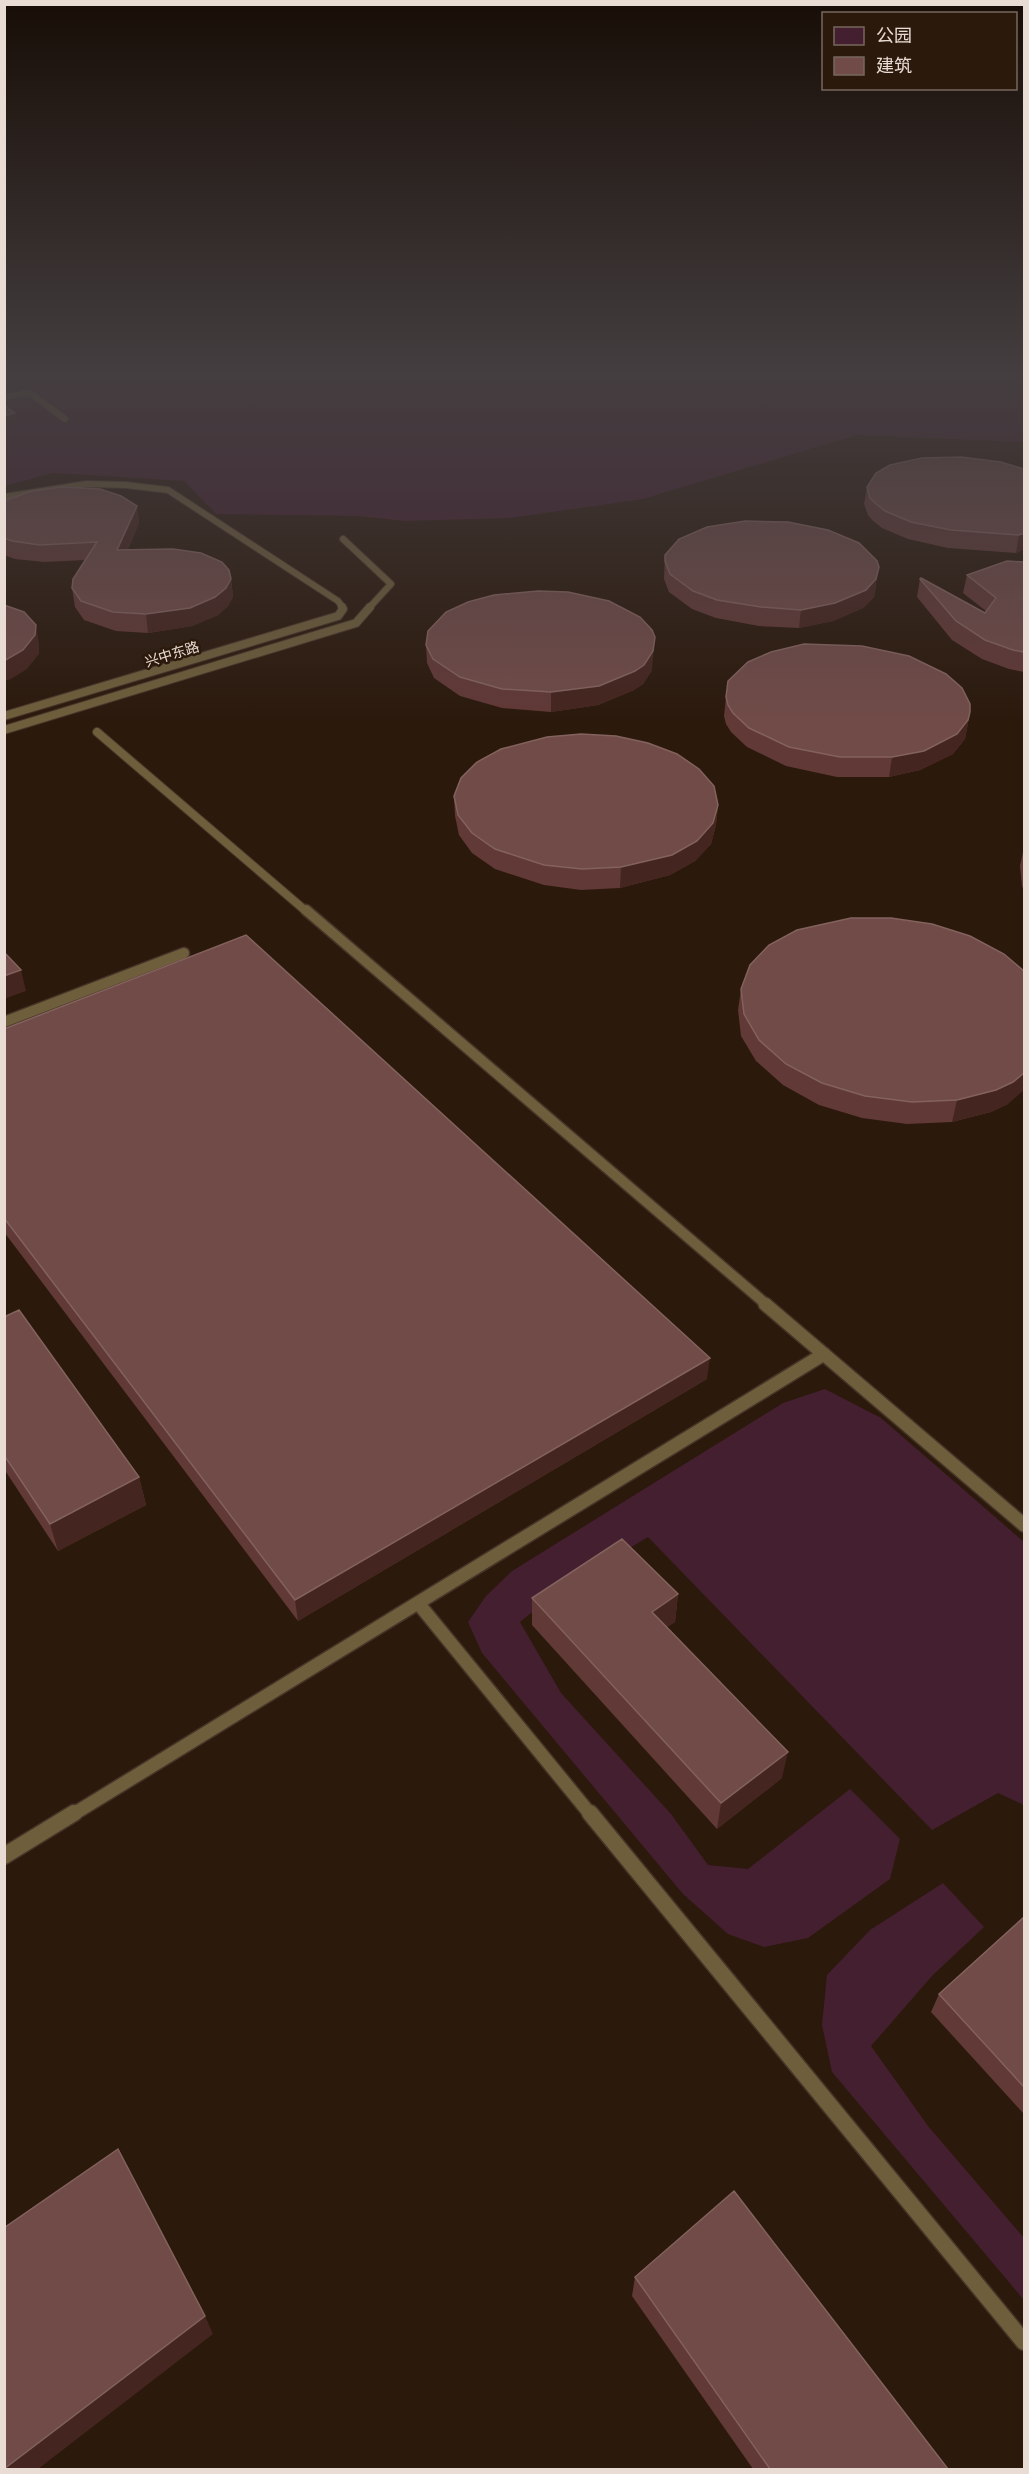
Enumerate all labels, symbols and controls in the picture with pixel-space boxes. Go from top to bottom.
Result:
legend [822,12,1017,90]
text: 公园 [876,25,912,47]
text: 建筑 [876,55,912,77]
street label: 兴中东路 [143,637,201,671]

